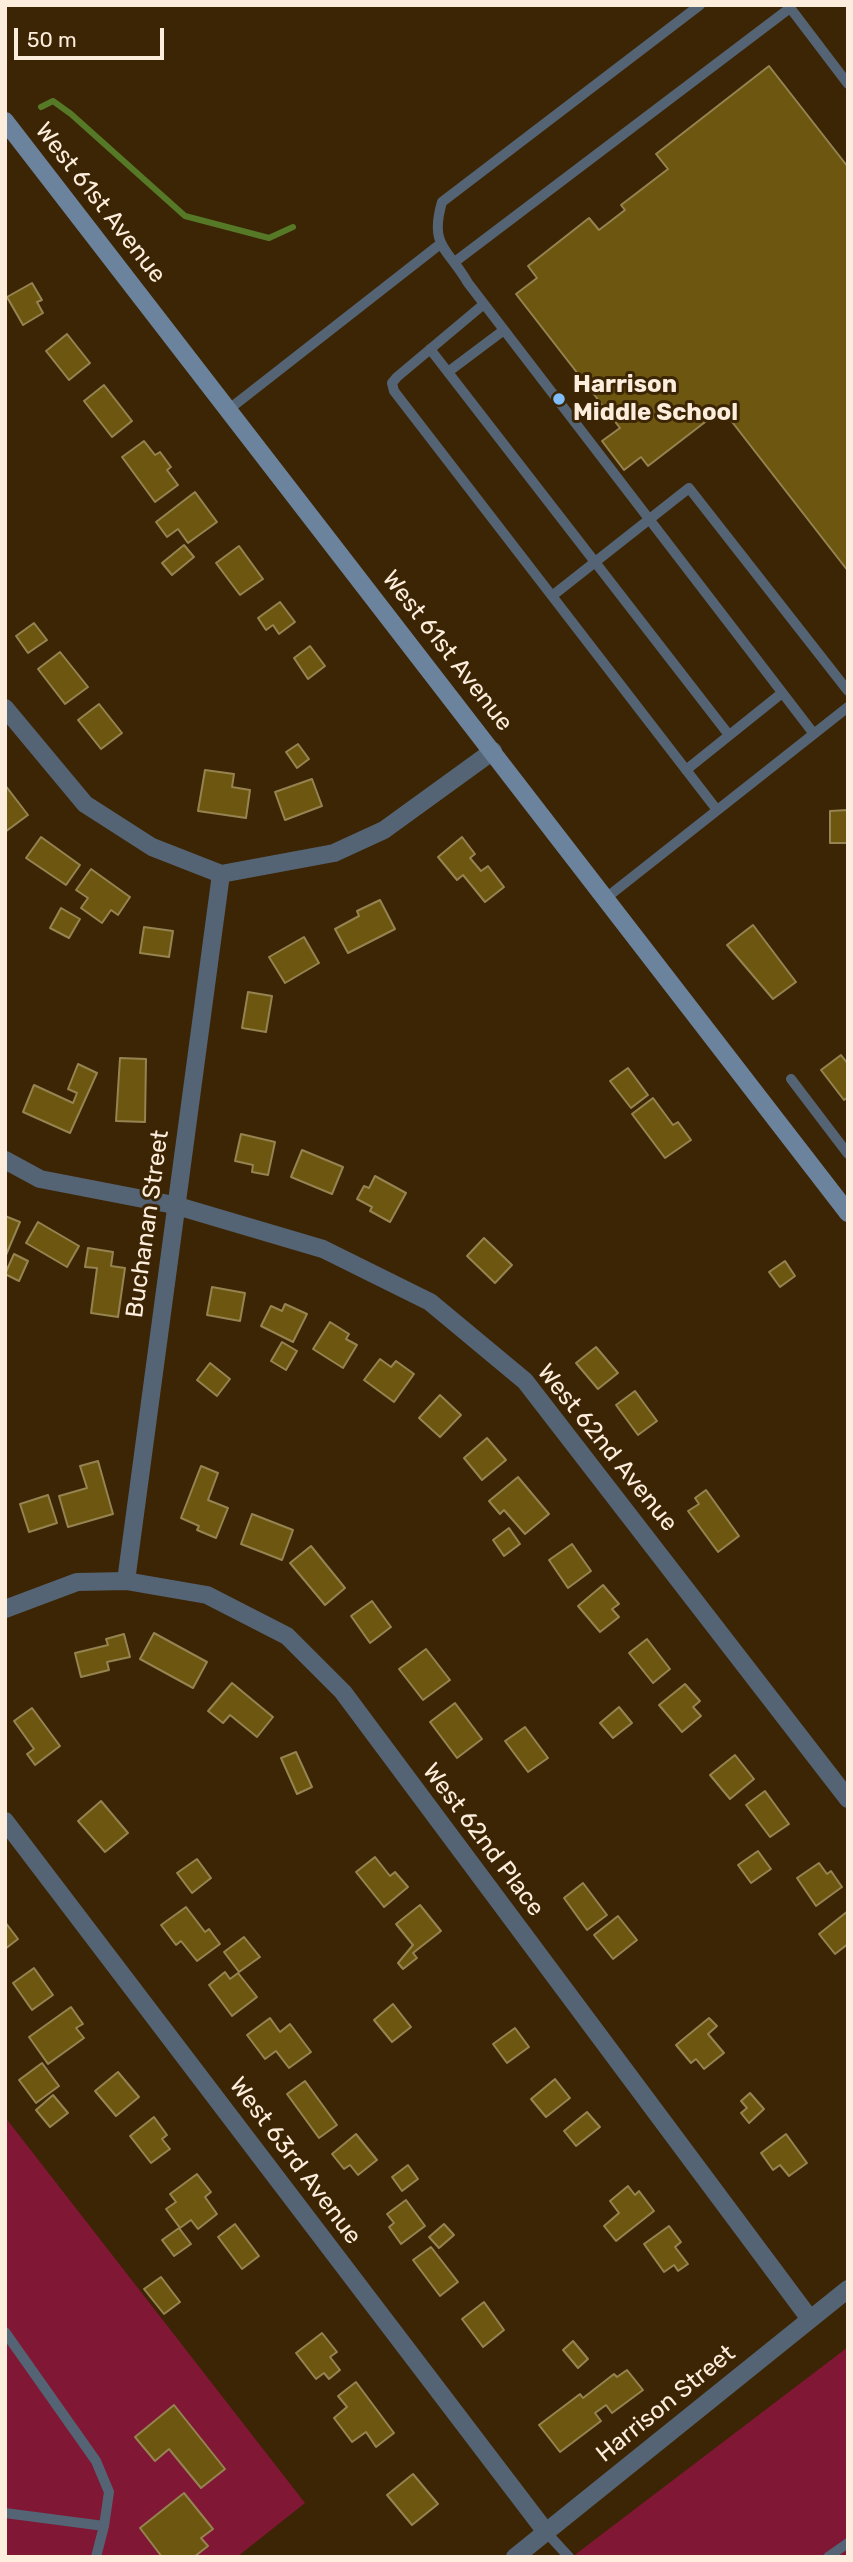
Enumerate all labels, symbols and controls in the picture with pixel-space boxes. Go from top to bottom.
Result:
scale bar [18,14,168,58]
text: 50 m [27,27,77,52]
street label: West 61st Avenue [29,117,171,289]
place label: Harrison Middle School [573,371,738,427]
marker: Harrison Middle School [551,391,567,407]
street label: West 61st Avenue [376,565,518,737]
street label: Buchanan Street [121,1128,175,1320]
street label: West 62nd Avenue [531,1359,683,1537]
street label: West 62nd Place [416,1758,550,1922]
street label: West 63rd Avenue [223,2072,367,2250]
street label: Harrison Street [591,2339,741,2469]

